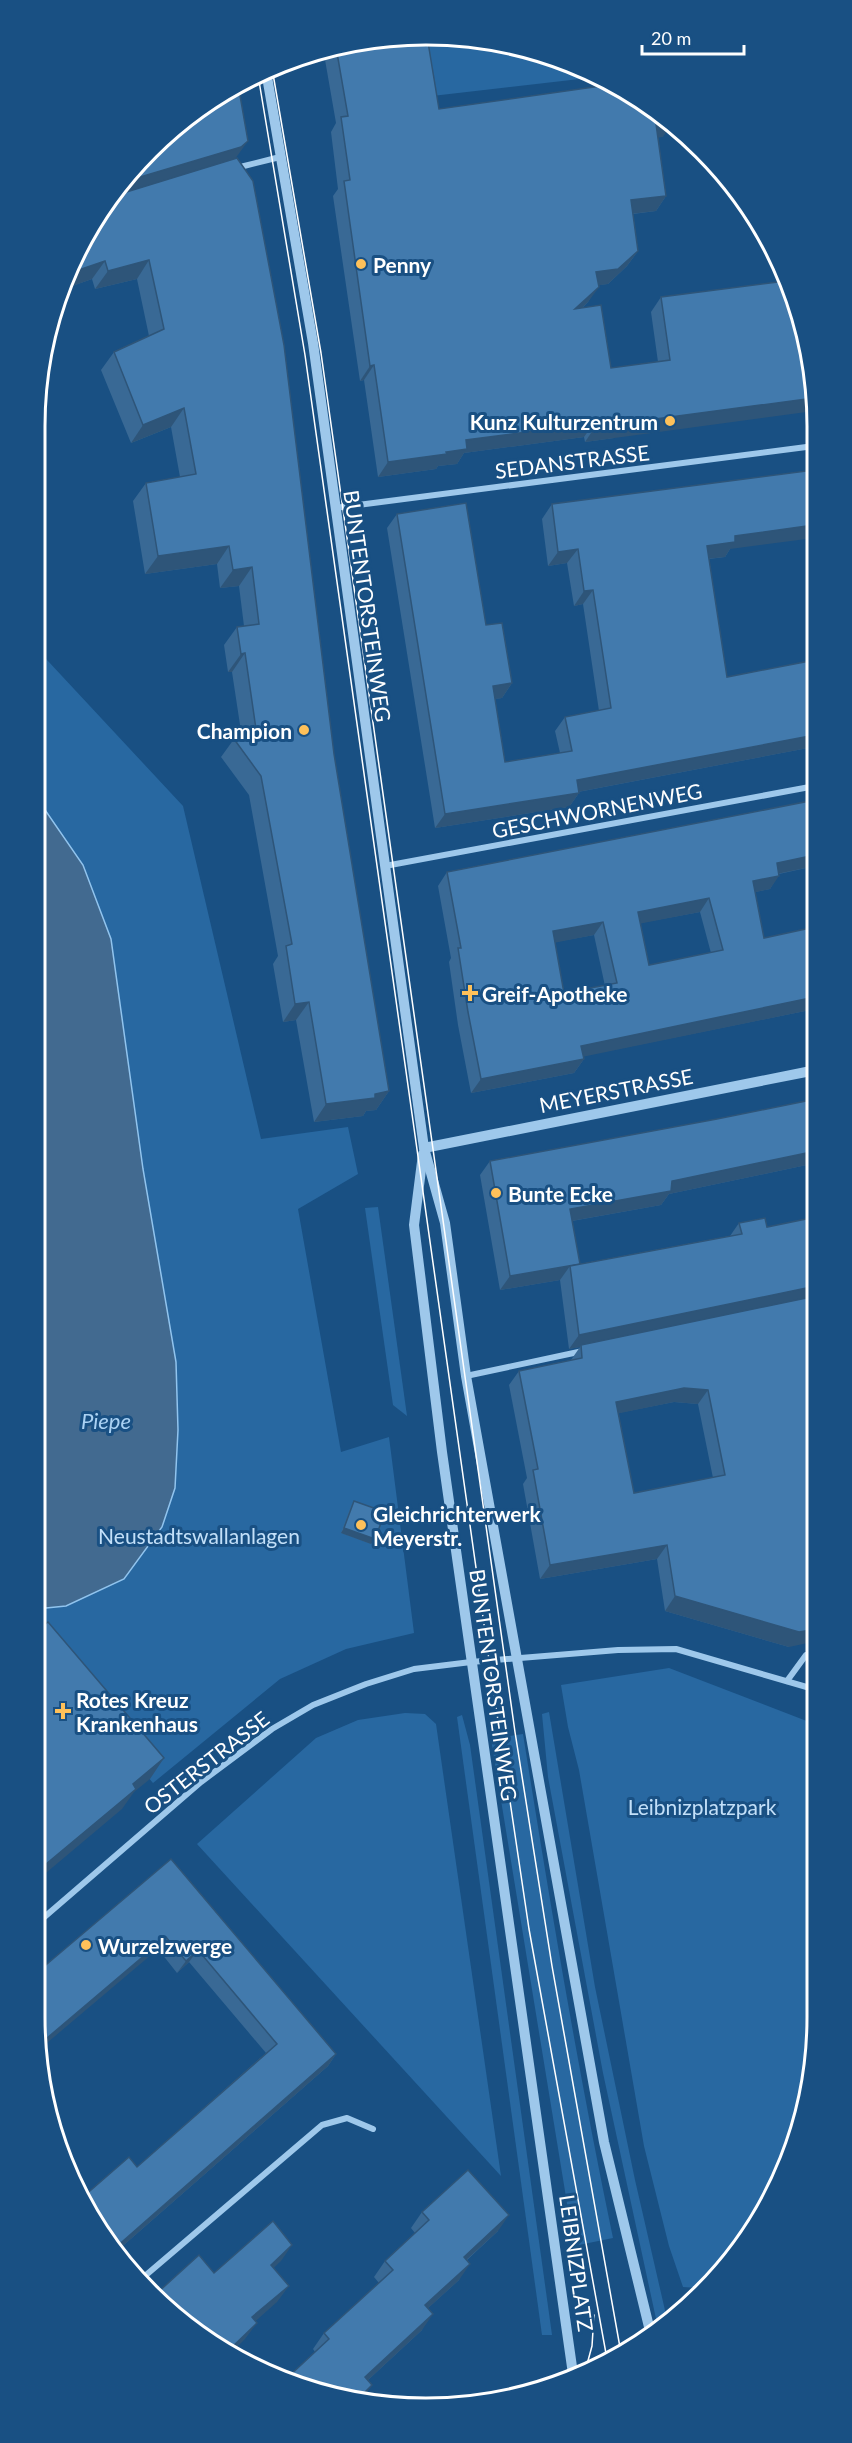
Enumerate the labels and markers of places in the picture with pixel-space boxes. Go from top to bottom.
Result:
place label: Penny [373,252,432,277]
marker: Penny [354,257,368,271]
place label: Kunz Kulturzentrum [470,409,658,434]
marker: Kunz Kulturzentrum [663,414,677,428]
place label: Champion [197,718,292,743]
marker: Champion [297,723,311,737]
place label: Greif-Apotheke [482,981,628,1006]
marker: Greif-Apotheke [463,986,477,1000]
place label: Bunte Ecke [508,1181,613,1206]
marker: Bunte Ecke [489,1186,503,1200]
place label: Gleichrichterwerk Meyerstr. [373,1501,541,1550]
marker: Gleichrichterwerk Meyerstr. [354,1518,368,1532]
place label: Rotes Kreuz Krankenhaus [76,1687,198,1736]
marker: Rotes Kreuz Krankenhaus [54,1702,72,1720]
place label: Wurzelzwerge [98,1933,232,1958]
marker: Wurzelzwerge [79,1938,93,1952]

